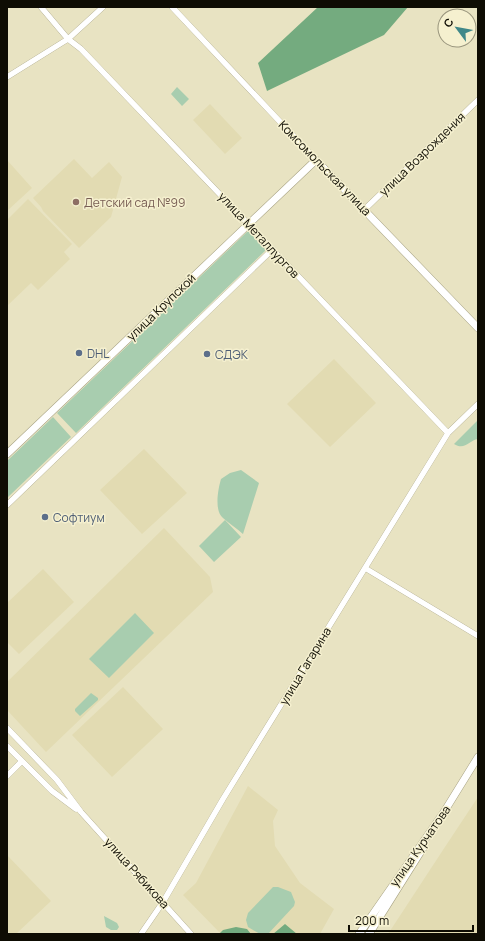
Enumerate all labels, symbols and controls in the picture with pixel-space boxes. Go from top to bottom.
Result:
north arrow [437,8,477,48]
text: С [440,15,457,30]
street label: улица Возрождения [375,108,469,200]
street label: Комсомольская улица [275,117,375,219]
street label: улица Металлургов [215,188,304,282]
place label: Детский сад №99 [84,194,185,211]
marker: Детский сад №99 [71,197,81,207]
street label: улица Крупской [123,270,199,344]
place label: DHL [87,345,109,362]
place label: СДЭК [215,346,249,363]
marker: DHL [74,348,84,358]
marker: СДЭК [202,349,212,359]
place label: Софтиум [53,509,105,526]
marker: Софтиум [40,512,50,522]
street label: улица Гагарина [275,624,335,708]
street label: улица Курчатова [386,802,454,890]
street label: улица Рябикова [101,834,173,912]
scale bar [349,907,473,933]
text: 200 m [355,912,389,929]

